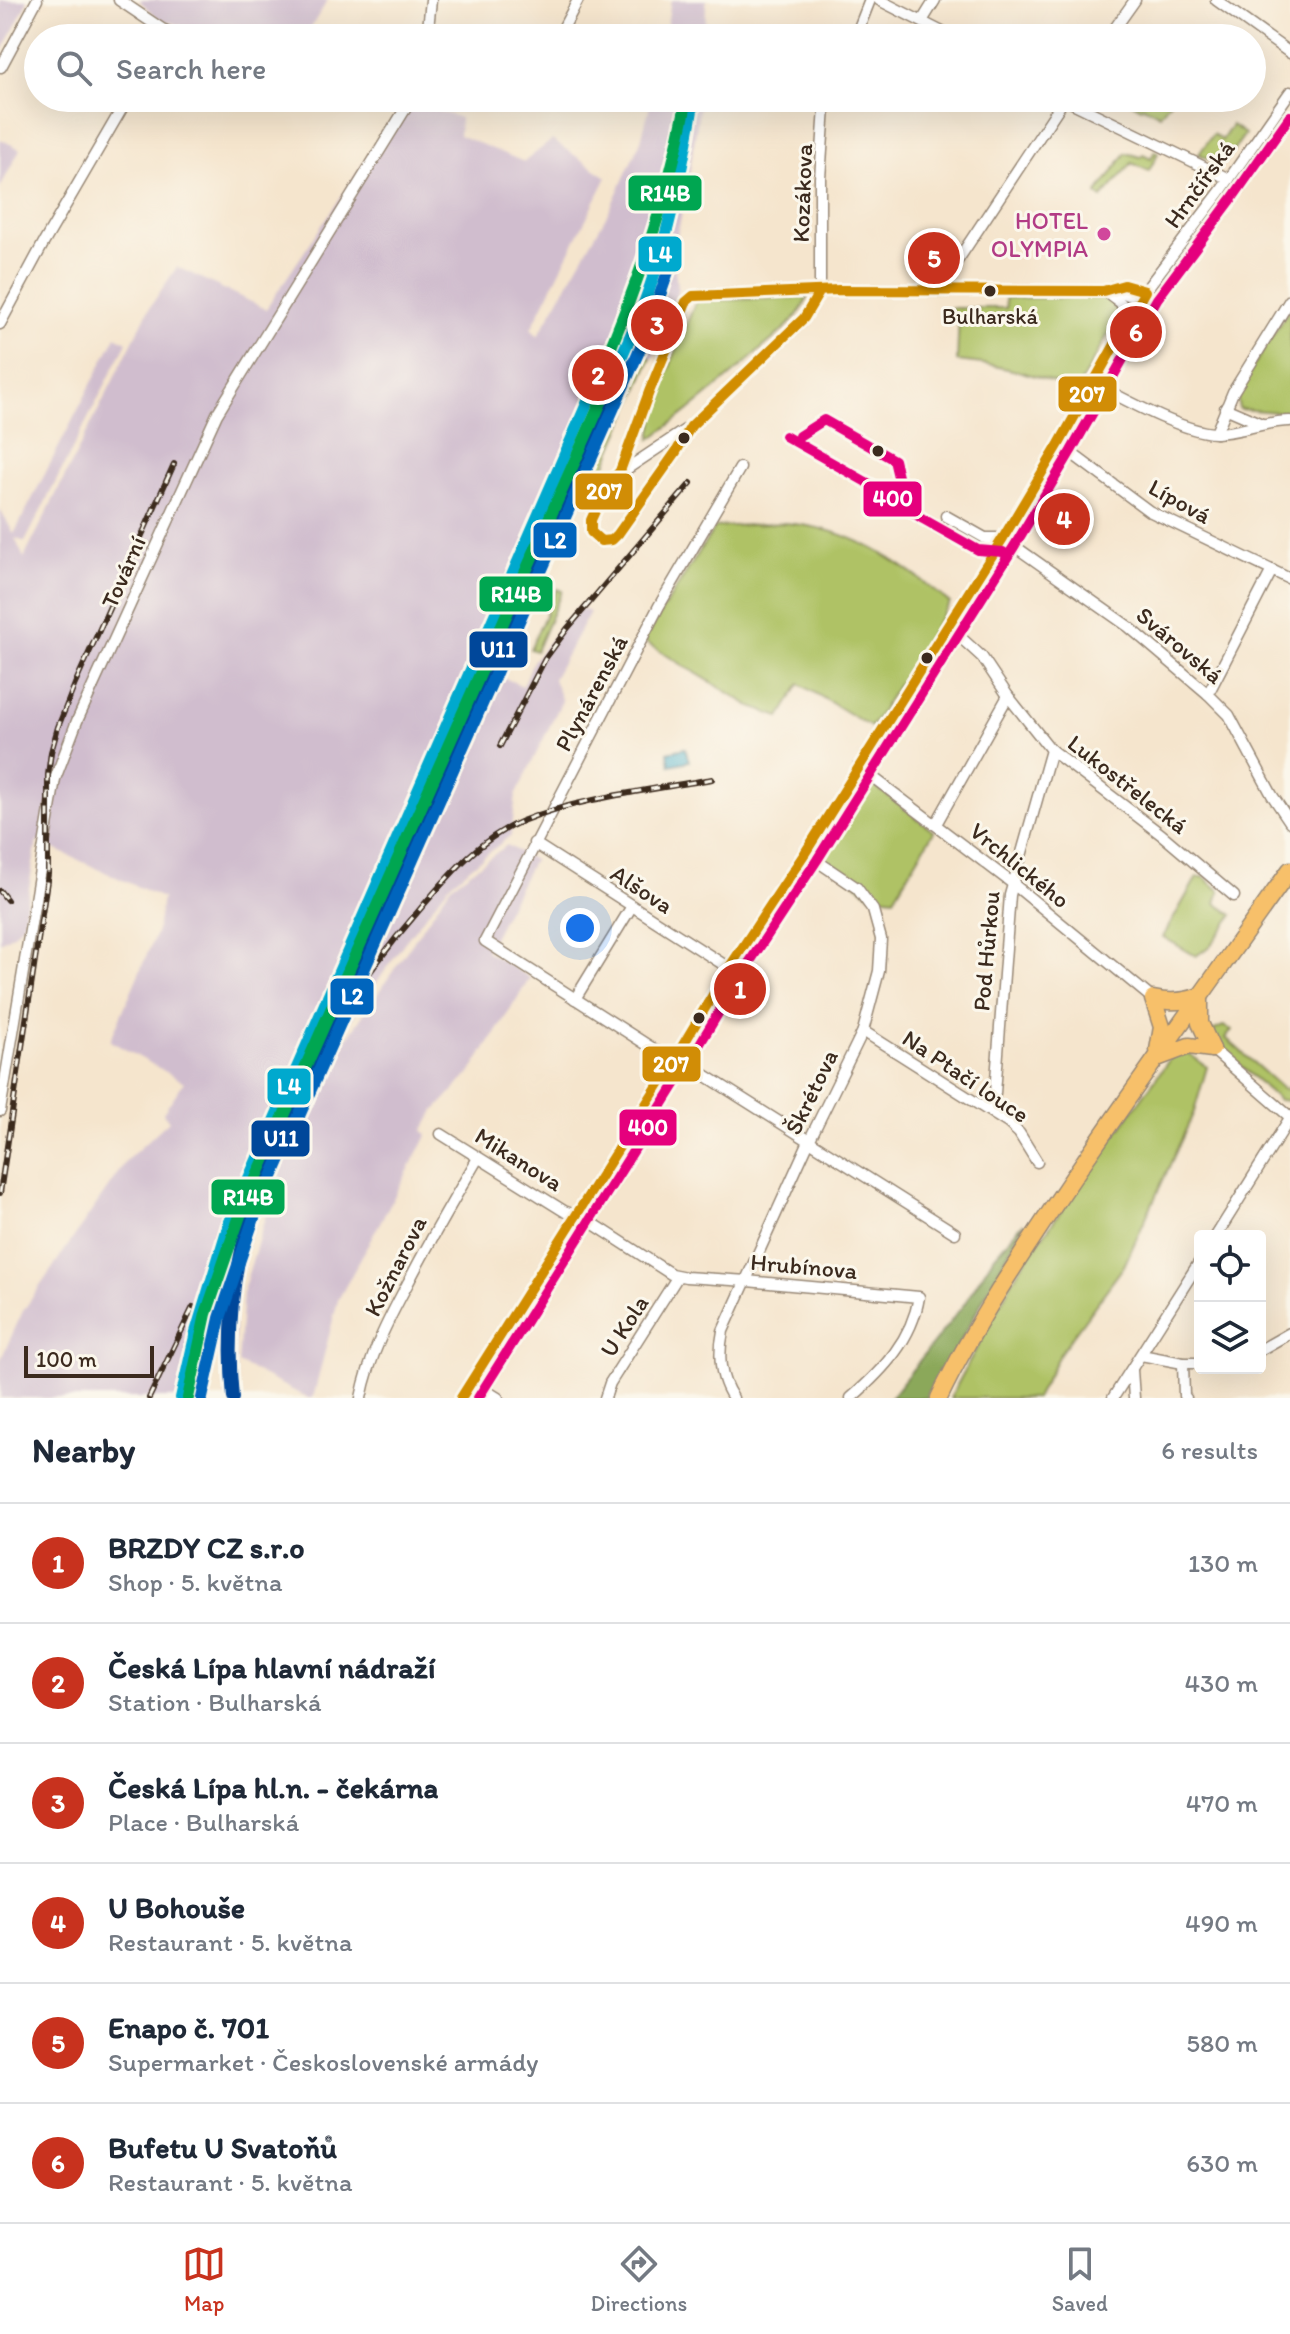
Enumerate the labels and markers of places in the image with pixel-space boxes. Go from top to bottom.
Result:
place label: HOTEL OLYMPIA [991,206,1088,263]
marker: HOTEL OLYMPIA [1095,225,1113,243]
pin: 5 [908,228,960,288]
marker: Bulharská [982,283,998,299]
pin: 3 [631,295,683,355]
pin: 6 [1110,302,1162,362]
place label: Bulharská [942,303,1038,330]
pin: 2 [572,345,624,405]
unlabelled marker [676,430,692,446]
unlabelled marker [870,443,886,459]
pin: 4 [1038,489,1090,549]
unlabelled marker [919,650,935,666]
pin: 1 [714,959,766,1019]
unlabelled marker [691,1010,707,1026]

